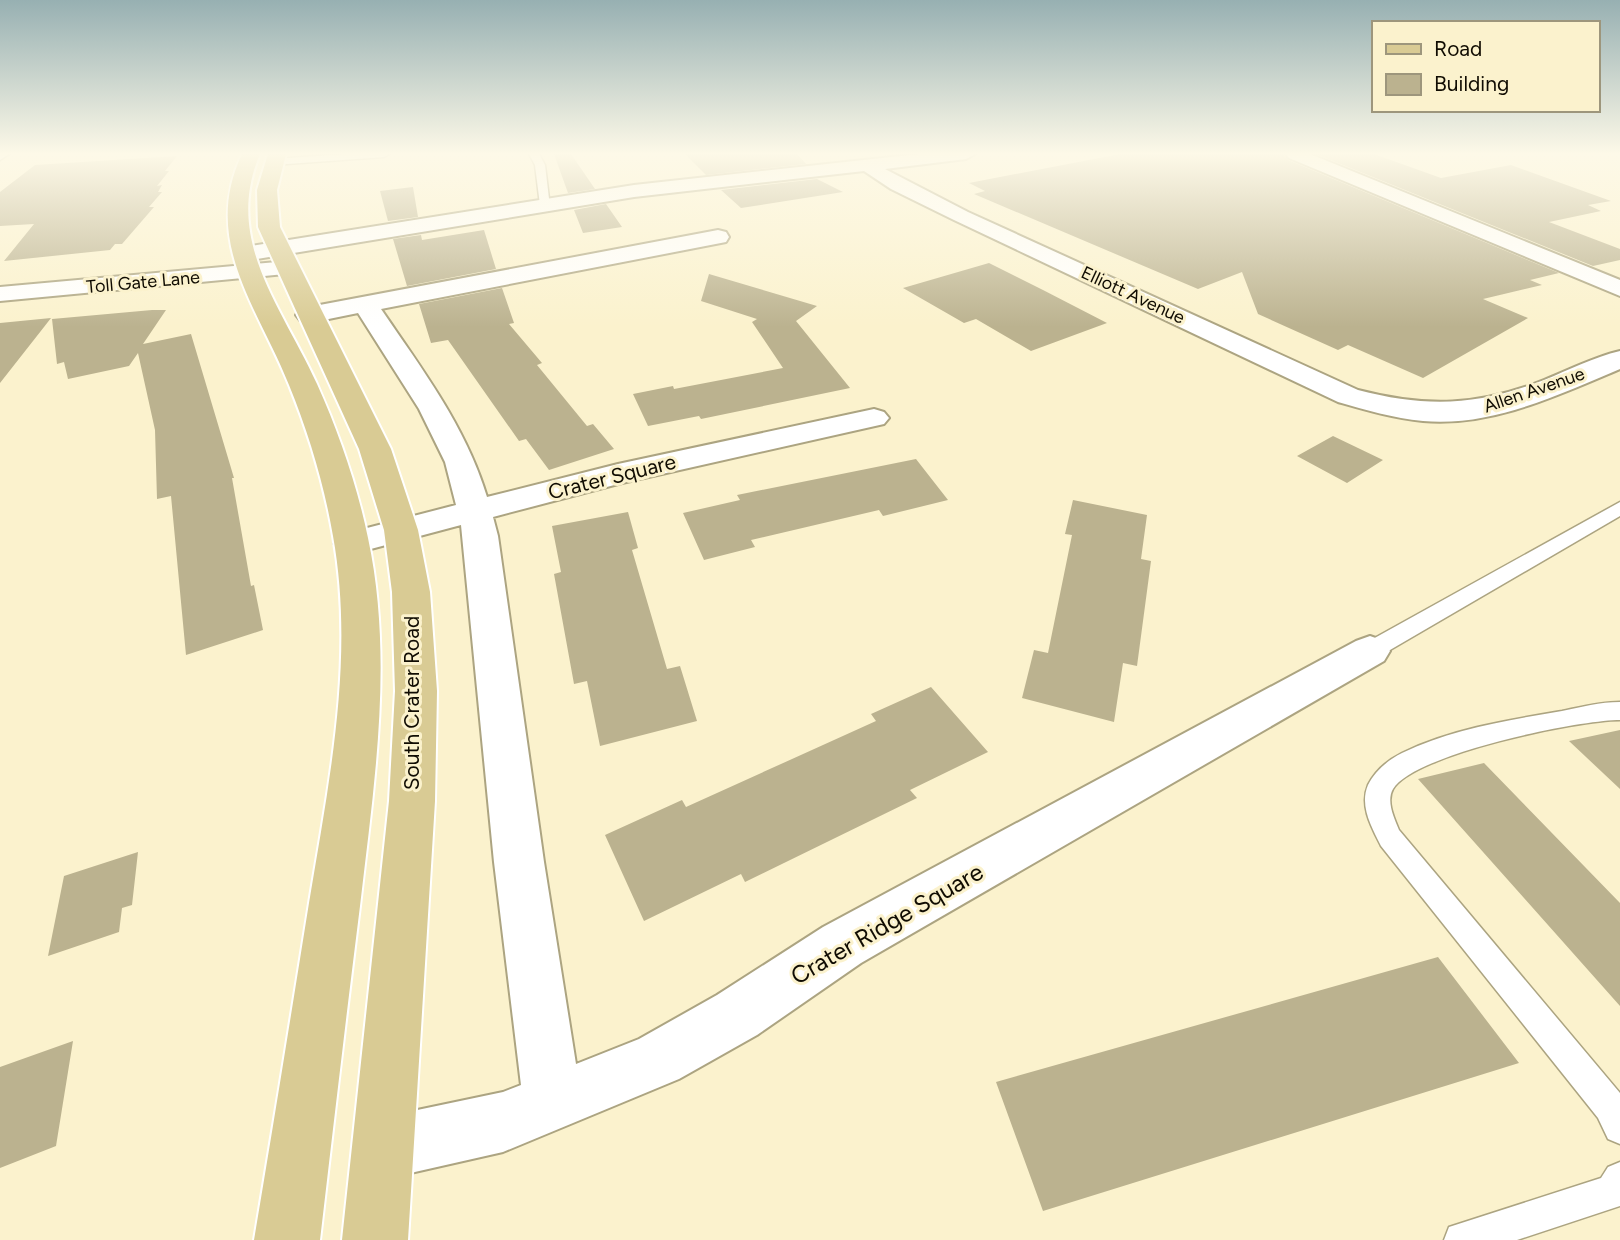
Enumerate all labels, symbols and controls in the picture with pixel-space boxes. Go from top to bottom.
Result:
legend [1372,21,1599,112]
text: Road [1434,36,1482,61]
text: Building [1434,71,1509,96]
street label: Elliott Avenue [1078,261,1189,329]
street label: Toll Gate Lane [85,266,201,298]
street label: Allen Avenue [1481,362,1588,418]
street label: Crater Square [545,449,678,504]
street label: South Crater Road [399,616,424,790]
street label: Crater Ridge Square [786,857,988,990]

